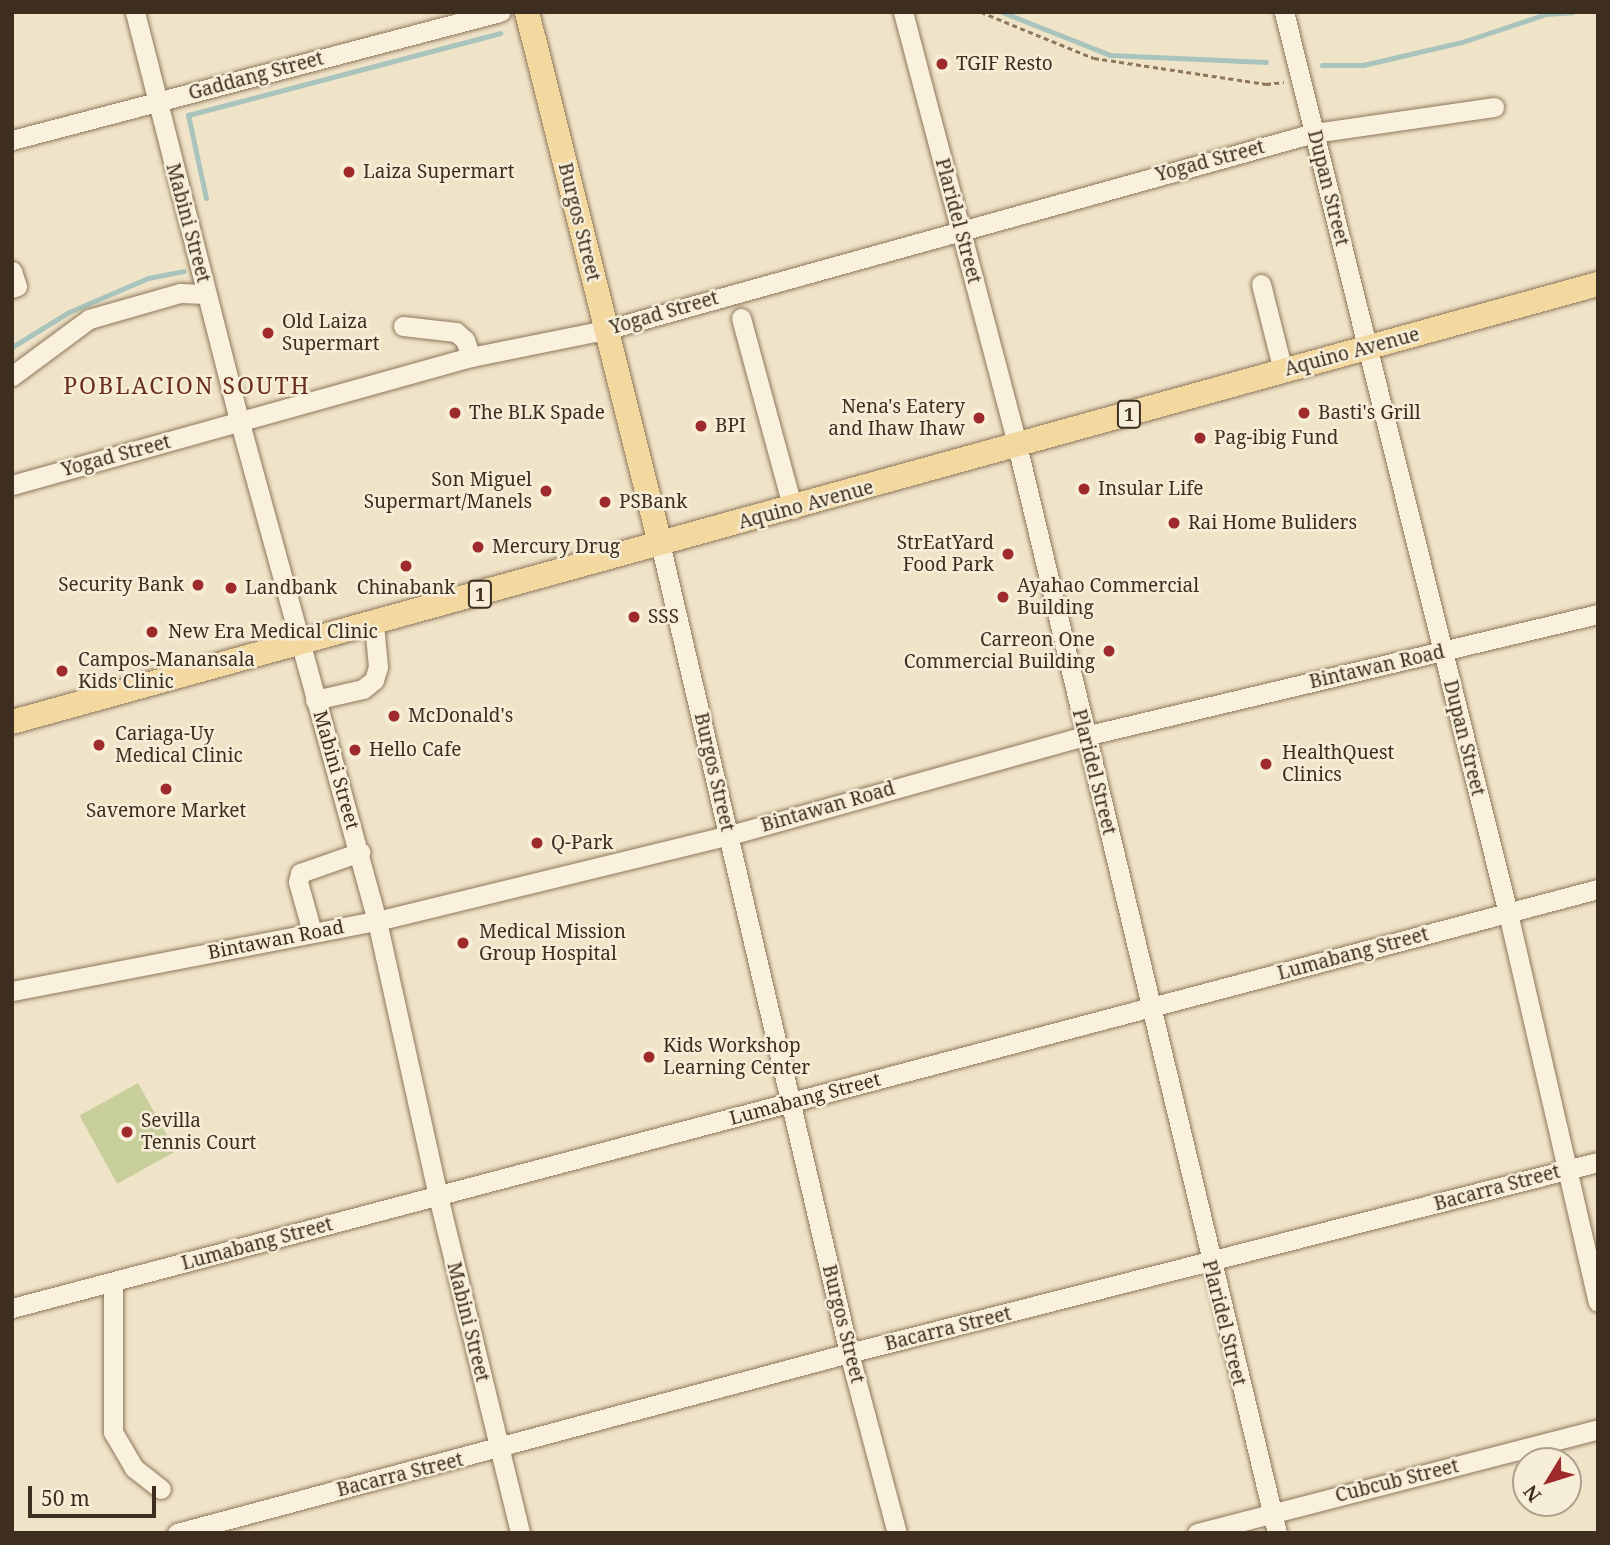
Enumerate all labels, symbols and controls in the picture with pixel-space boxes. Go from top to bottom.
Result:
street label: Gaddang Street [186,47,326,105]
place label: TGIF Resto [956,53,1053,75]
marker: TGIF Resto [934,56,950,72]
street label: Dupan Street [1303,128,1353,248]
street label: Yogad Street [1153,135,1267,187]
street label: Plaridel Street [930,156,986,286]
street label: Burgos Street [553,160,605,284]
street label: Mabini Street [161,161,215,285]
place label: Laiza Supermart [363,161,514,183]
marker: Laiza Supermart [341,164,357,180]
street label: Yogad Street [607,287,721,339]
place label: Old Laiza Supermart [282,311,379,355]
street label: Aquino Avenue [1282,323,1422,381]
marker: Old Laiza Supermart [260,325,276,341]
district label: POBLACION SOUTH [65,371,309,399]
place label: Nena's Eatery and Ihaw Ihaw [828,396,965,440]
road number: 1 [1117,400,1141,428]
place label: The BLK Spade [469,402,605,424]
place label: Basti's Grill [1318,402,1421,424]
marker: The BLK Spade [447,405,463,421]
marker: Basti's Grill [1296,405,1312,421]
marker: Nena's Eatery and Ihaw Ihaw [971,410,987,426]
place label: BPI [715,415,746,437]
marker: BPI [693,418,709,434]
place label: Pag-ibig Fund [1214,427,1338,449]
street label: Yogad Street [59,430,173,482]
marker: Pag-ibig Fund [1192,430,1208,446]
place label: Son Miguel Supermart/Manels [364,469,532,513]
street label: Aquino Avenue [736,476,876,534]
place label: Insular Life [1098,478,1203,500]
marker: Insular Life [1076,481,1092,497]
marker: Son Miguel Supermart/Manels [538,483,554,499]
place label: PSBank [619,491,687,513]
marker: PSBank [597,494,613,510]
place label: Rai Home Buliders [1188,512,1357,534]
marker: Rai Home Buliders [1166,515,1182,531]
place label: StrEatYard Food Park [897,532,994,576]
place label: Mercury Drug [492,536,620,558]
marker: Mercury Drug [470,539,486,555]
marker: StrEatYard Food Park [1000,546,1016,562]
marker: Chinabank [398,558,414,574]
place label: Security Bank [58,574,184,596]
place label: Ayahao Commercial Building [1017,575,1199,619]
marker: Security Bank [190,577,206,593]
place label: Landbank [245,577,337,599]
place label: Chinabank [357,577,455,599]
marker: Landbank [223,580,239,596]
road number: 1 [468,580,492,608]
marker: Ayahao Commercial Building [995,589,1011,605]
place label: SSS [648,606,679,628]
marker: SSS [626,609,642,625]
place label: New Era Medical Clinic [168,621,378,643]
marker: New Era Medical Clinic [142,622,162,642]
place label: Carreon One Commercial Building [904,629,1095,673]
street label: Bintawan Road [1307,640,1447,694]
marker: Carreon One Commercial Building [1101,643,1117,659]
place label: Campos-Manansala Kids Clinic [78,649,255,693]
marker: Campos-Manansala Kids Clinic [52,661,72,681]
street label: Dupan Street [1439,678,1489,798]
place label: McDonald's [408,705,513,727]
street label: Plaridel Street [1067,707,1121,837]
street label: Mabini Street [308,708,364,832]
marker: McDonald's [386,708,402,724]
street label: Burgos Street [689,710,739,834]
place label: Cariaga-Uy Medical Clinic [115,723,243,767]
marker: Cariaga-Uy Medical Clinic [89,735,109,755]
place label: Hello Cafe [369,739,461,761]
marker: Hello Cafe [347,742,363,758]
place label: HealthQuest Clinics [1282,742,1394,786]
marker: HealthQuest Clinics [1256,754,1276,774]
street label: Bintawan Road [758,777,898,837]
marker: Savemore Market [158,781,174,797]
place label: Savemore Market [86,800,246,822]
place label: Q-Park [551,832,613,854]
marker: Q-Park [529,835,545,851]
street label: Bintawan Road [206,916,346,964]
place label: Medical Mission Group Hospital [479,921,626,965]
street label: Lumabang Street [1275,923,1431,985]
marker: Medical Mission Group Hospital [453,933,473,953]
place label: Kids Workshop Learning Center [663,1035,810,1079]
marker: Kids Workshop Learning Center [641,1049,657,1065]
street label: Lumabang Street [727,1068,883,1130]
place label: Sevilla Tennis Court [141,1110,256,1154]
marker: Sevilla Tennis Court [119,1124,135,1140]
street label: Bacarra Street [1432,1160,1562,1216]
street label: Lumabang Street [179,1213,335,1275]
street label: Plaridel Street [1197,1258,1251,1388]
street label: Mabini Street [442,1260,494,1384]
street label: Burgos Street [817,1262,869,1386]
street label: Bacarra Street [883,1302,1013,1356]
north arrow [1512,1447,1582,1517]
street label: Bacarra Street [335,1448,465,1502]
street label: Cubcub Street [1333,1455,1461,1507]
scale bar [32,1472,159,1516]
text: N [1517,1480,1547,1508]
text: 50 m [41,1484,90,1512]

